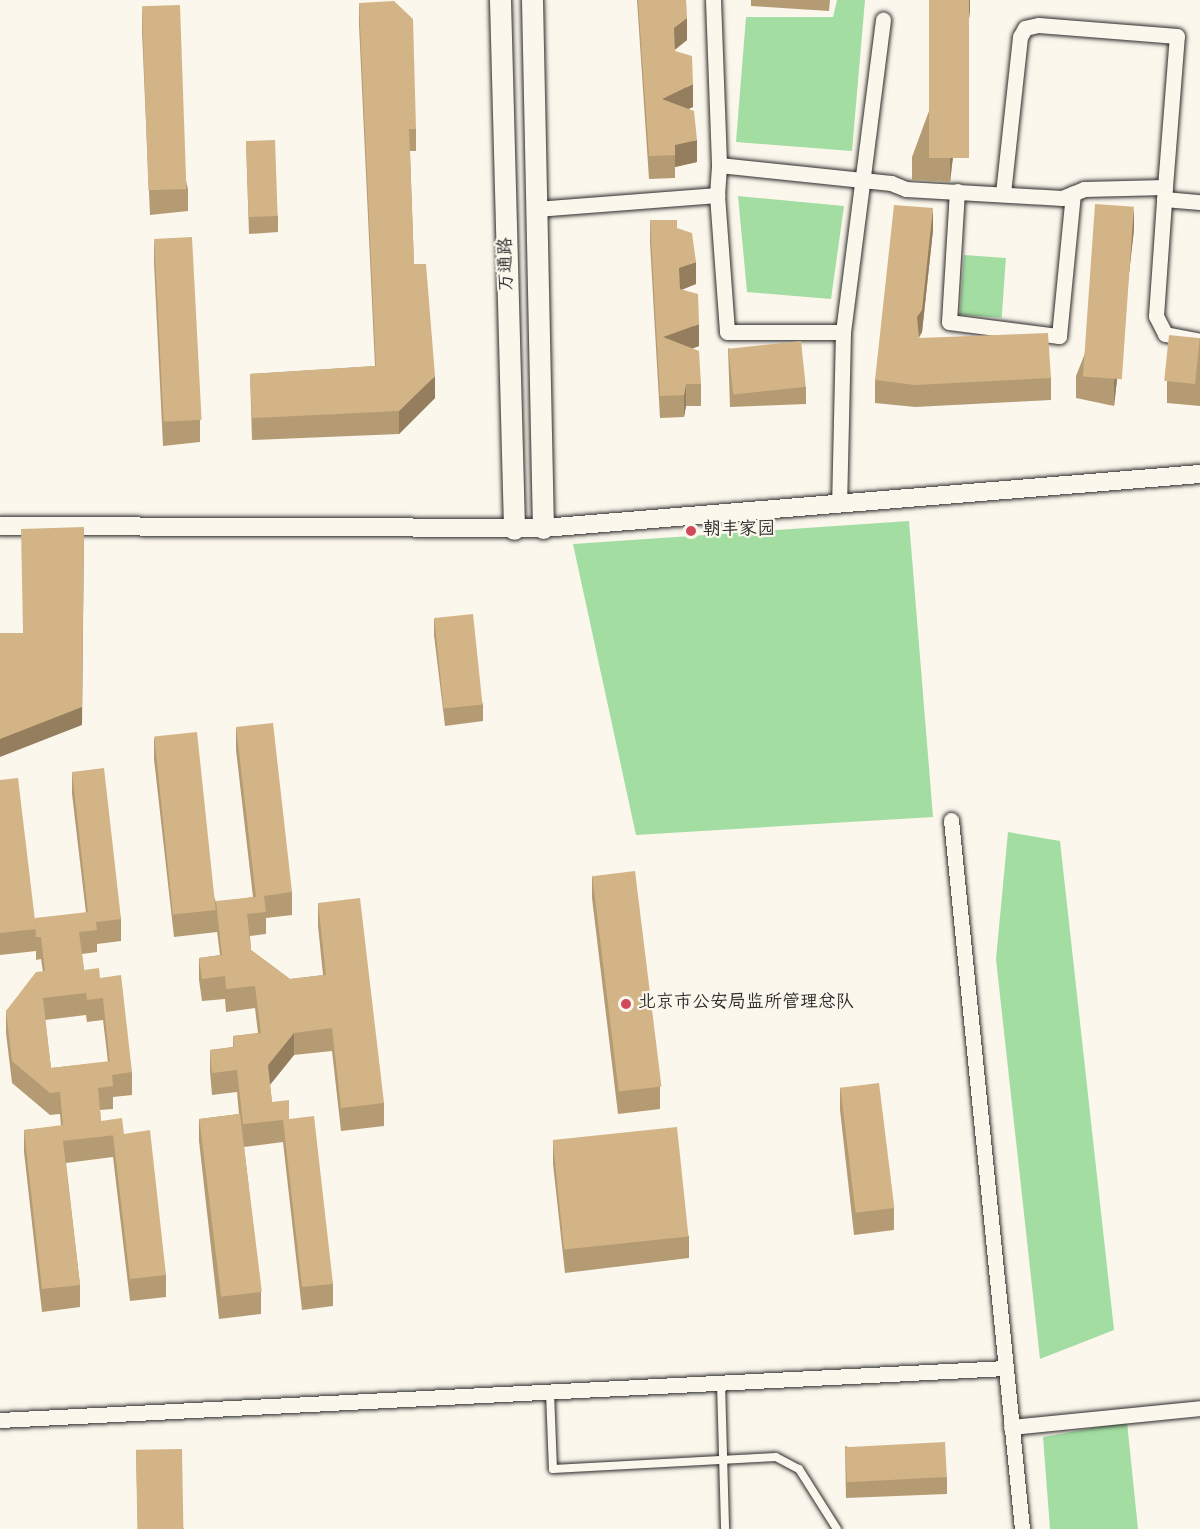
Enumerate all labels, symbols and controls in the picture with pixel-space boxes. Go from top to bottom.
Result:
street label: 万通路 [497,237,519,291]
place label: 朝丰家园 [703,520,775,542]
marker: 朝丰家园 [684,524,698,538]
place label: 北京市公安局监所管理总队 [638,993,854,1015]
marker: 北京市公安局监所管理总队 [619,997,633,1011]

